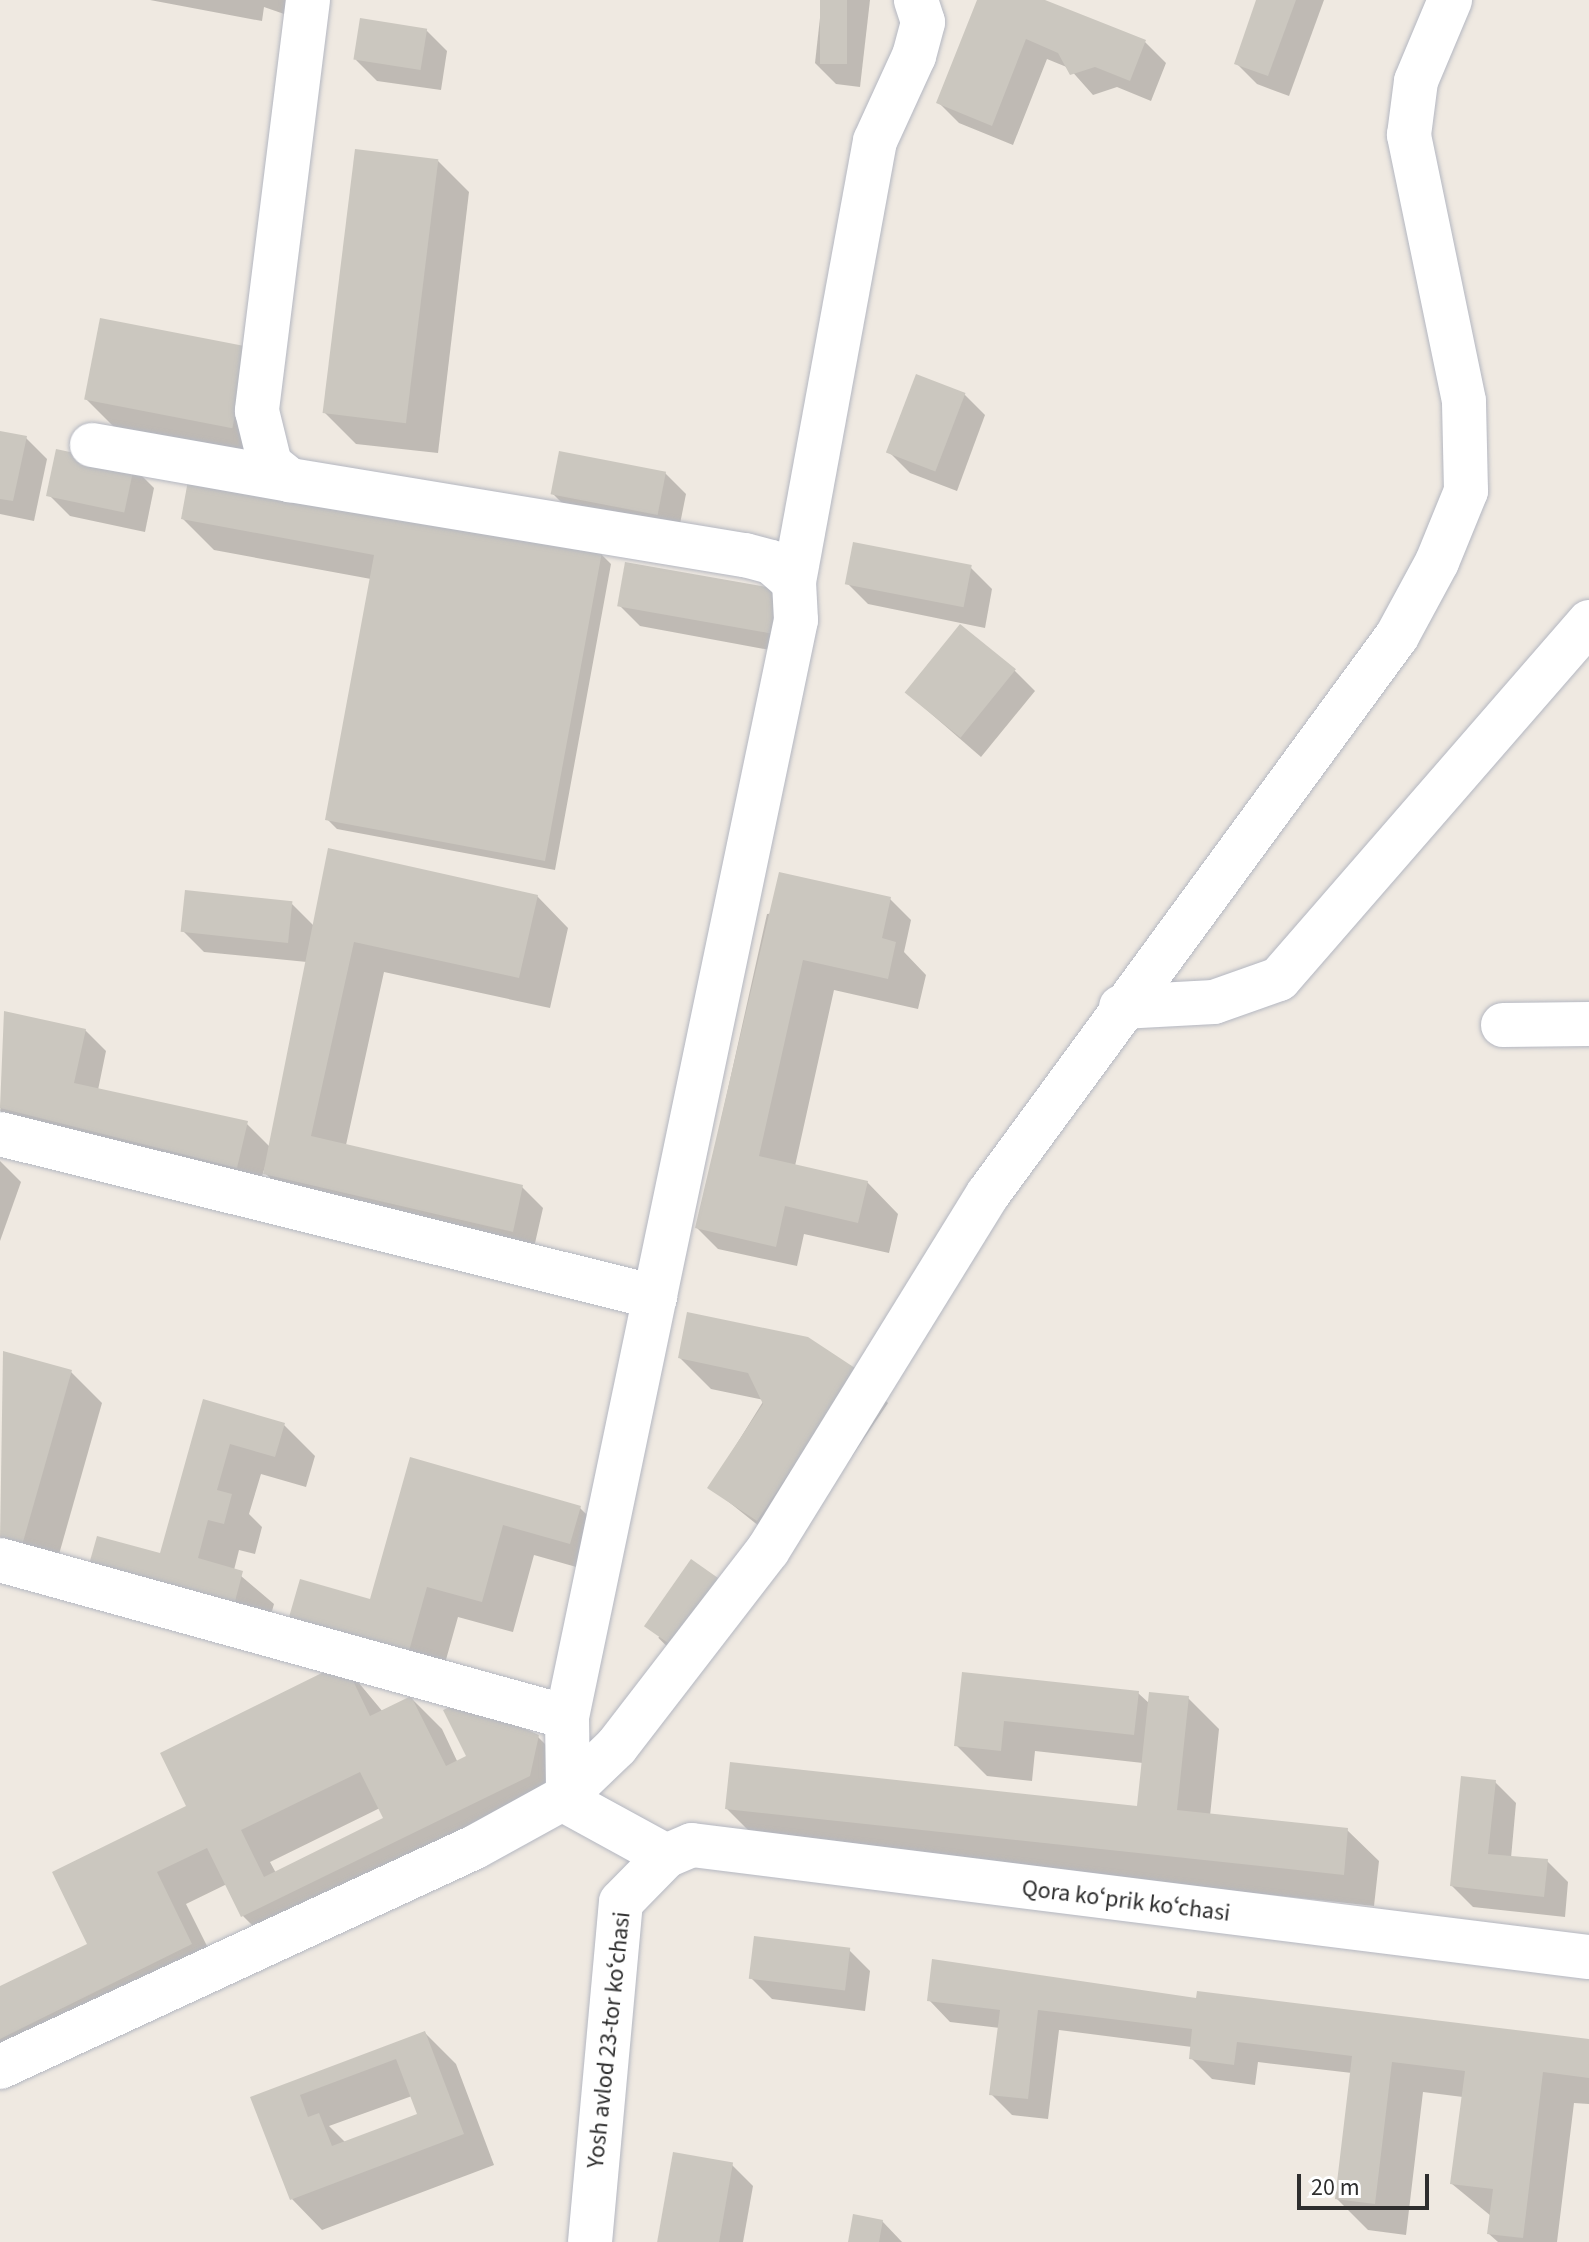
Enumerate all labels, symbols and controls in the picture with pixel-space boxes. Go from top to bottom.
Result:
street label: Qora koʻprik koʻchasi [1020,1874,1232,1928]
street label: Yosh avlod 23-tor koʻchasi [581,1910,637,2170]
scale bar [1301,2158,1433,2208]
text: 20 m [1311,2170,1360,2205]

